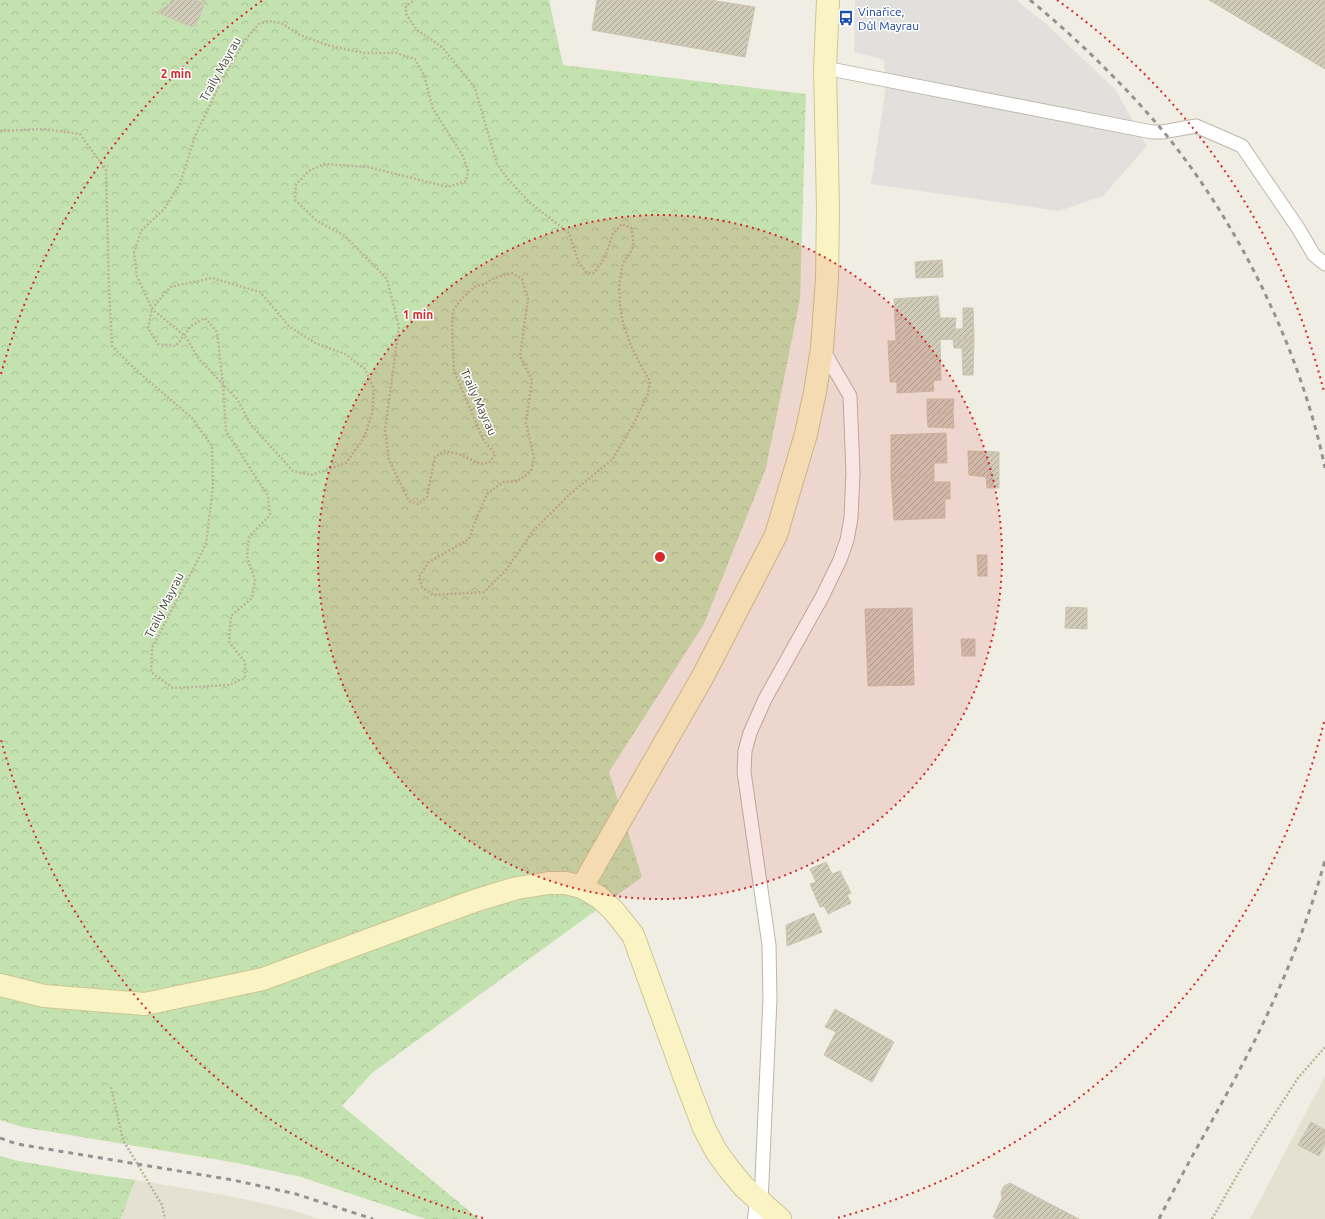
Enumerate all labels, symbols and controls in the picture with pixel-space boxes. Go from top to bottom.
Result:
place label: Vinařice, Důl Mayrau [858,5,919,32]
bus stop icon: Vinařice, Důl Mayrau [837,9,855,27]
street label: Traily Mayrau [197,35,243,103]
text: 2 min [161,67,191,80]
text: 1 min [403,308,433,321]
street label: Traily Mayrau [459,367,499,437]
centre of rings [653,550,667,564]
street label: Traily Mayrau [142,570,186,640]

